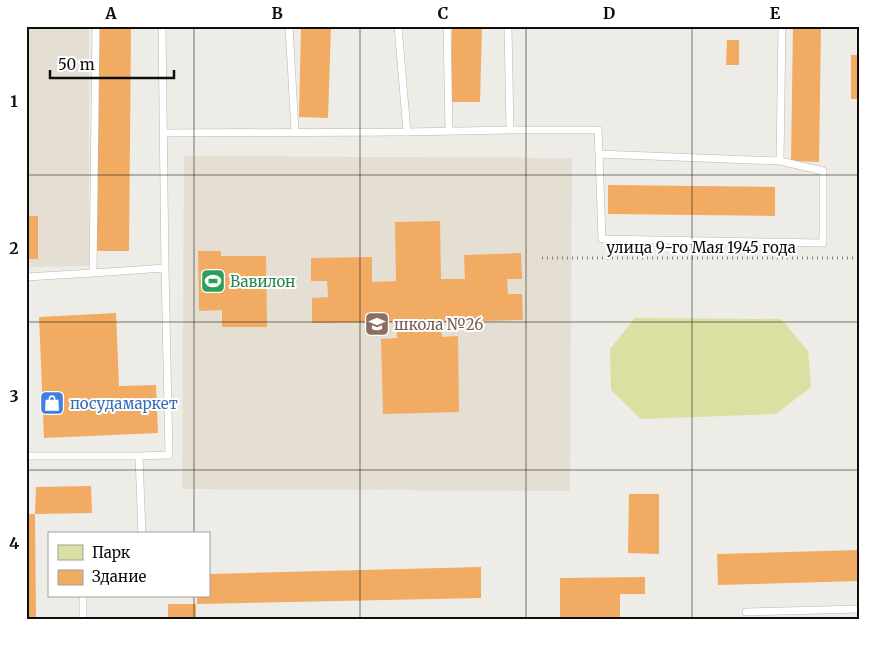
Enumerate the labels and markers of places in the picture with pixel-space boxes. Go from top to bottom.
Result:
sports icon: Вавилон [200,268,226,294]
place label: Вавилон [230,272,295,291]
school or university icon: школа №26 [364,311,390,337]
place label: школа №26 [394,315,483,334]
shop icon: посудамаркет [39,390,65,416]
place label: посудамаркет [70,394,178,413]

